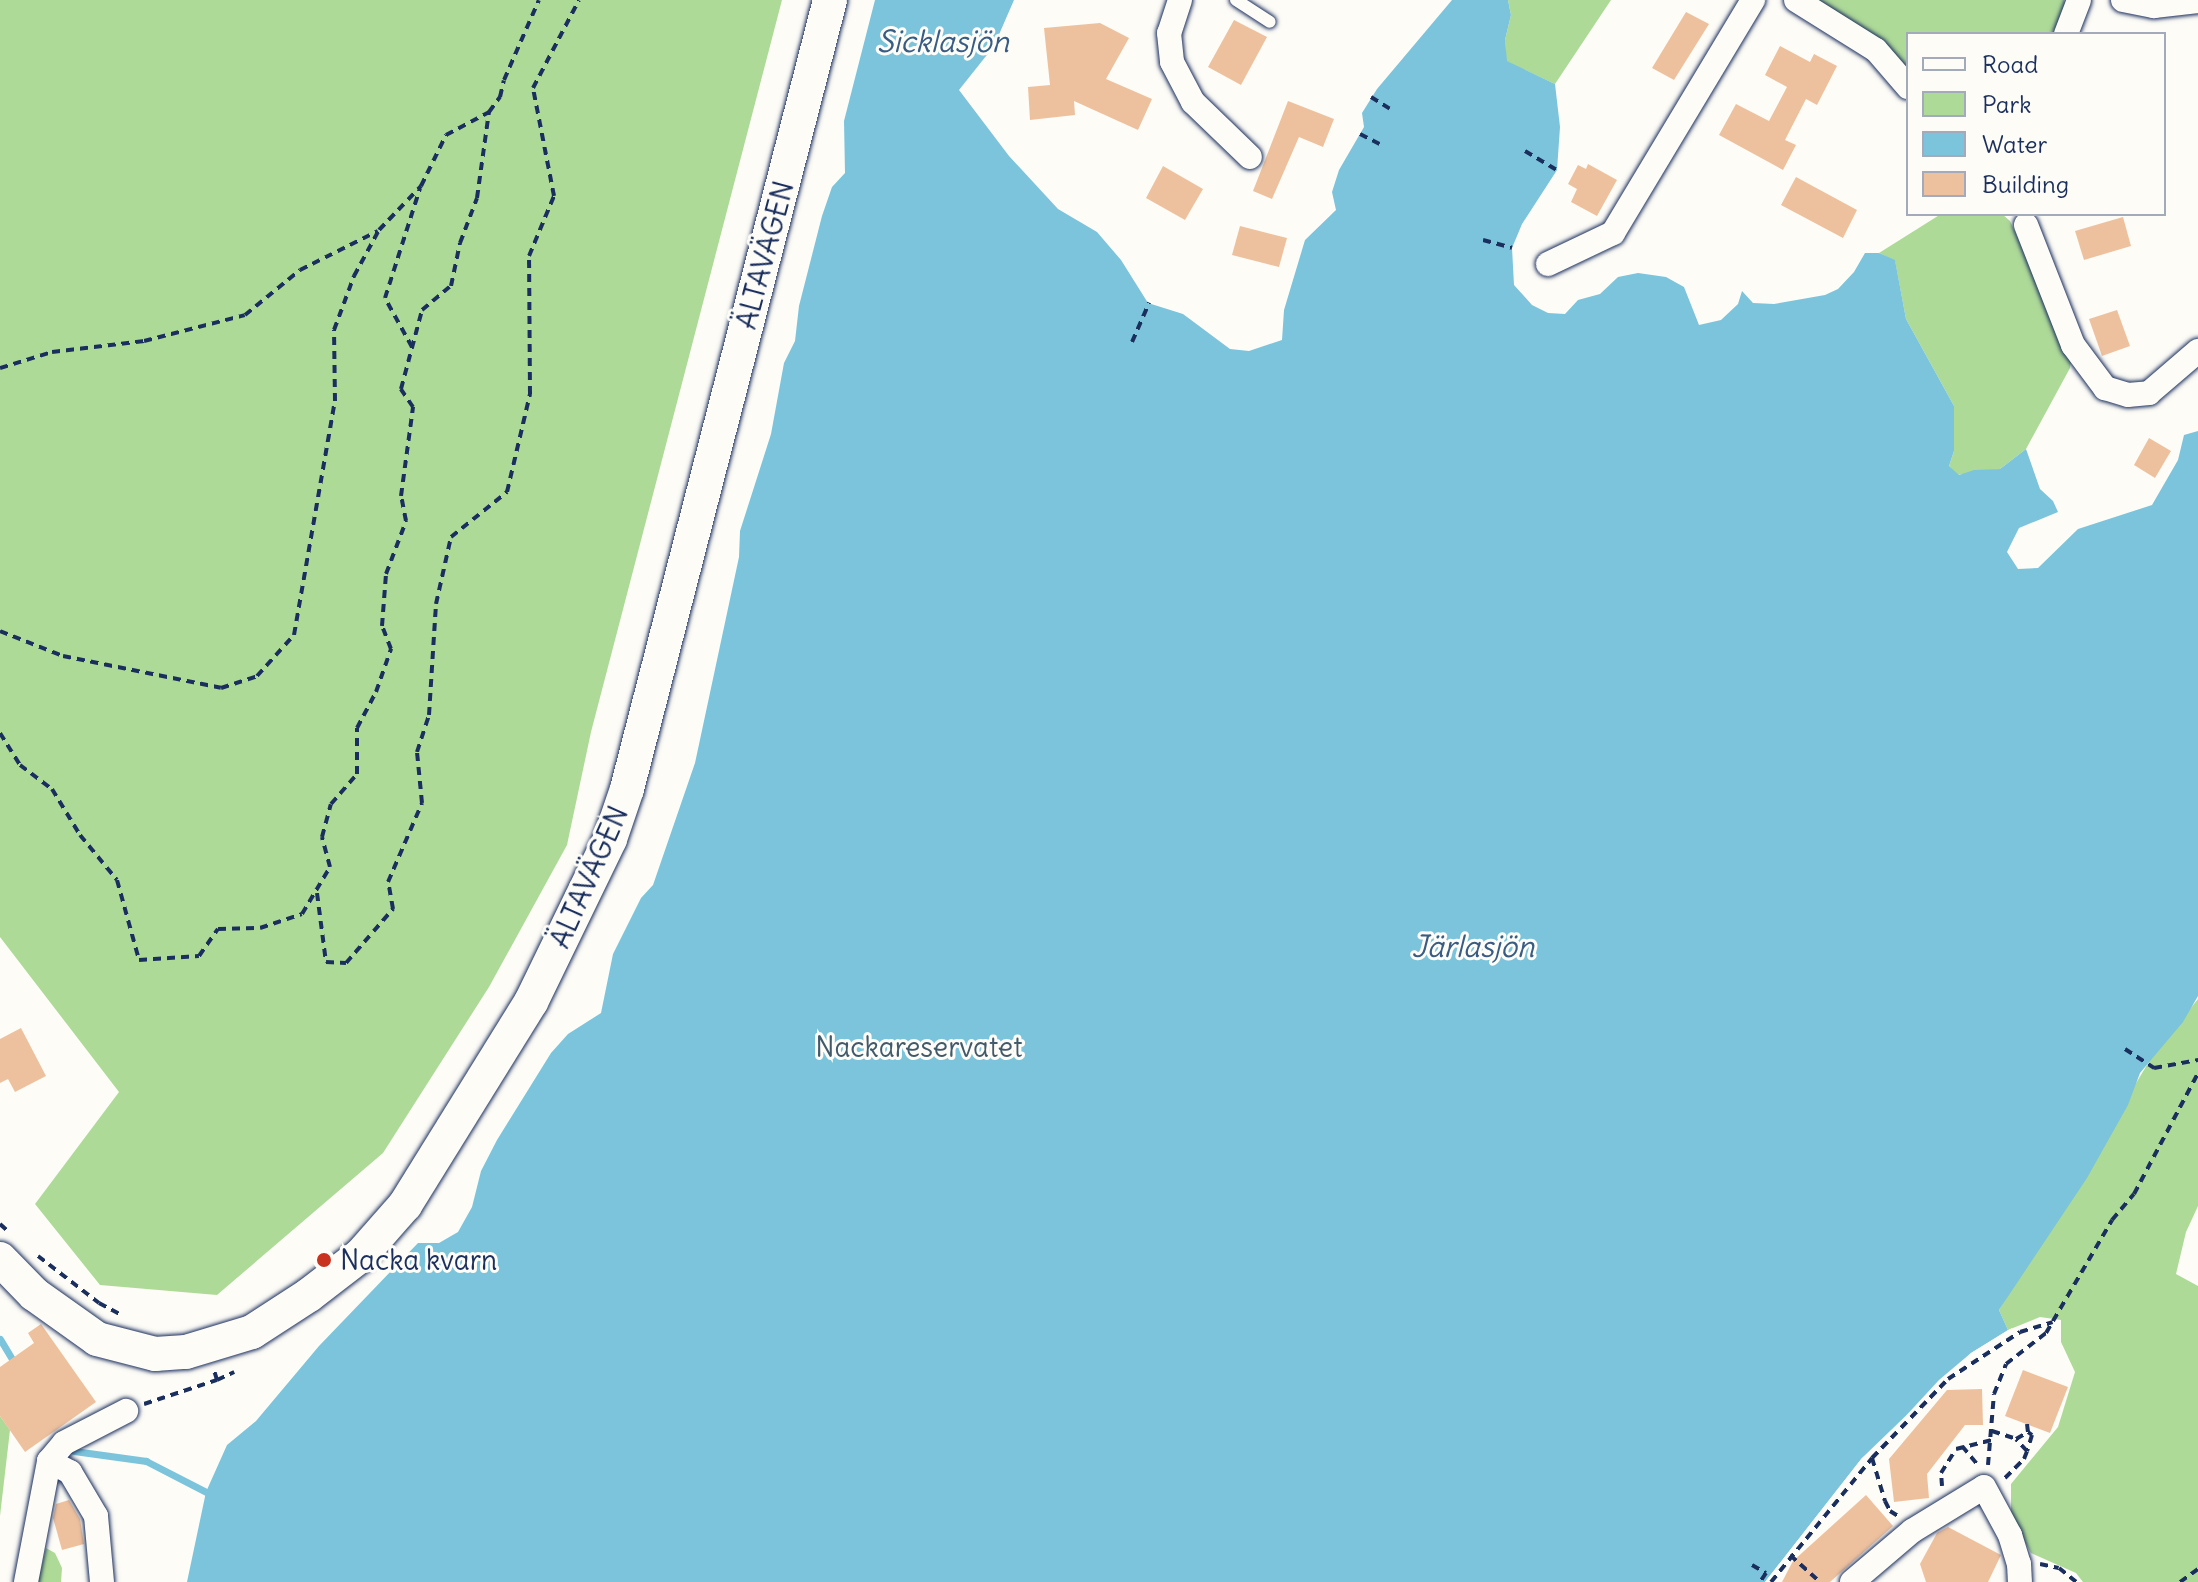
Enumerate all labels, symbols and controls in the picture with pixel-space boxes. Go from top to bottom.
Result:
water label: Sicklasjön [877,23,1009,59]
legend [1906,32,2166,216]
text: Road [1982,49,2038,79]
text: Park [1982,89,2032,119]
text: Water [1982,129,2047,159]
text: Building [1982,169,2069,199]
street label: ÄLTAVÄGEN [729,177,801,333]
street label: ÄLTAVÄGEN [543,801,635,953]
water label: Järlasjön [1412,928,1534,964]
park label: Nackareservatet [815,1030,1023,1064]
place label: Nacka kvarn [340,1243,497,1277]
marker: Nacka kvarn [315,1251,333,1269]

